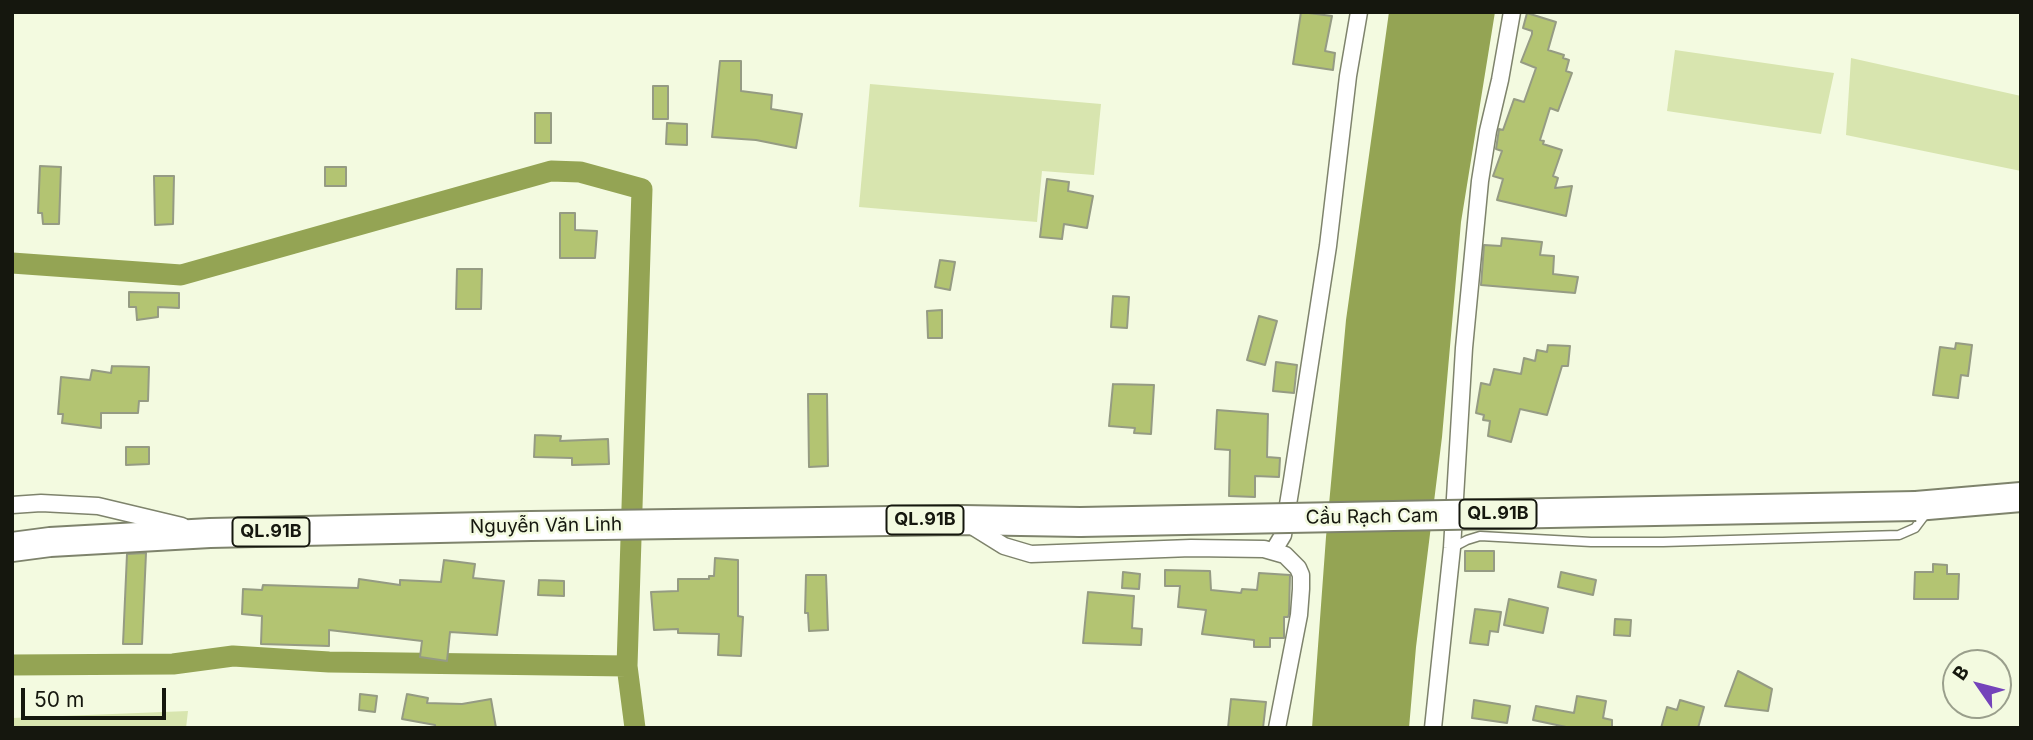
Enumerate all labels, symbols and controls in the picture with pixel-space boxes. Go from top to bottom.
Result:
road number: QL.91B [1460,500,1536,528]
street label: Cầu Rạch Cam [1306,504,1438,530]
road number: QL.91B [886,506,964,534]
street label: Nguyễn Văn Linh [470,513,622,539]
road number: QL.91B [232,518,310,546]
north arrow [1942,649,2012,719]
text: B [1948,661,1974,685]
scale bar [24,674,170,718]
text: 50 m [34,687,84,712]

